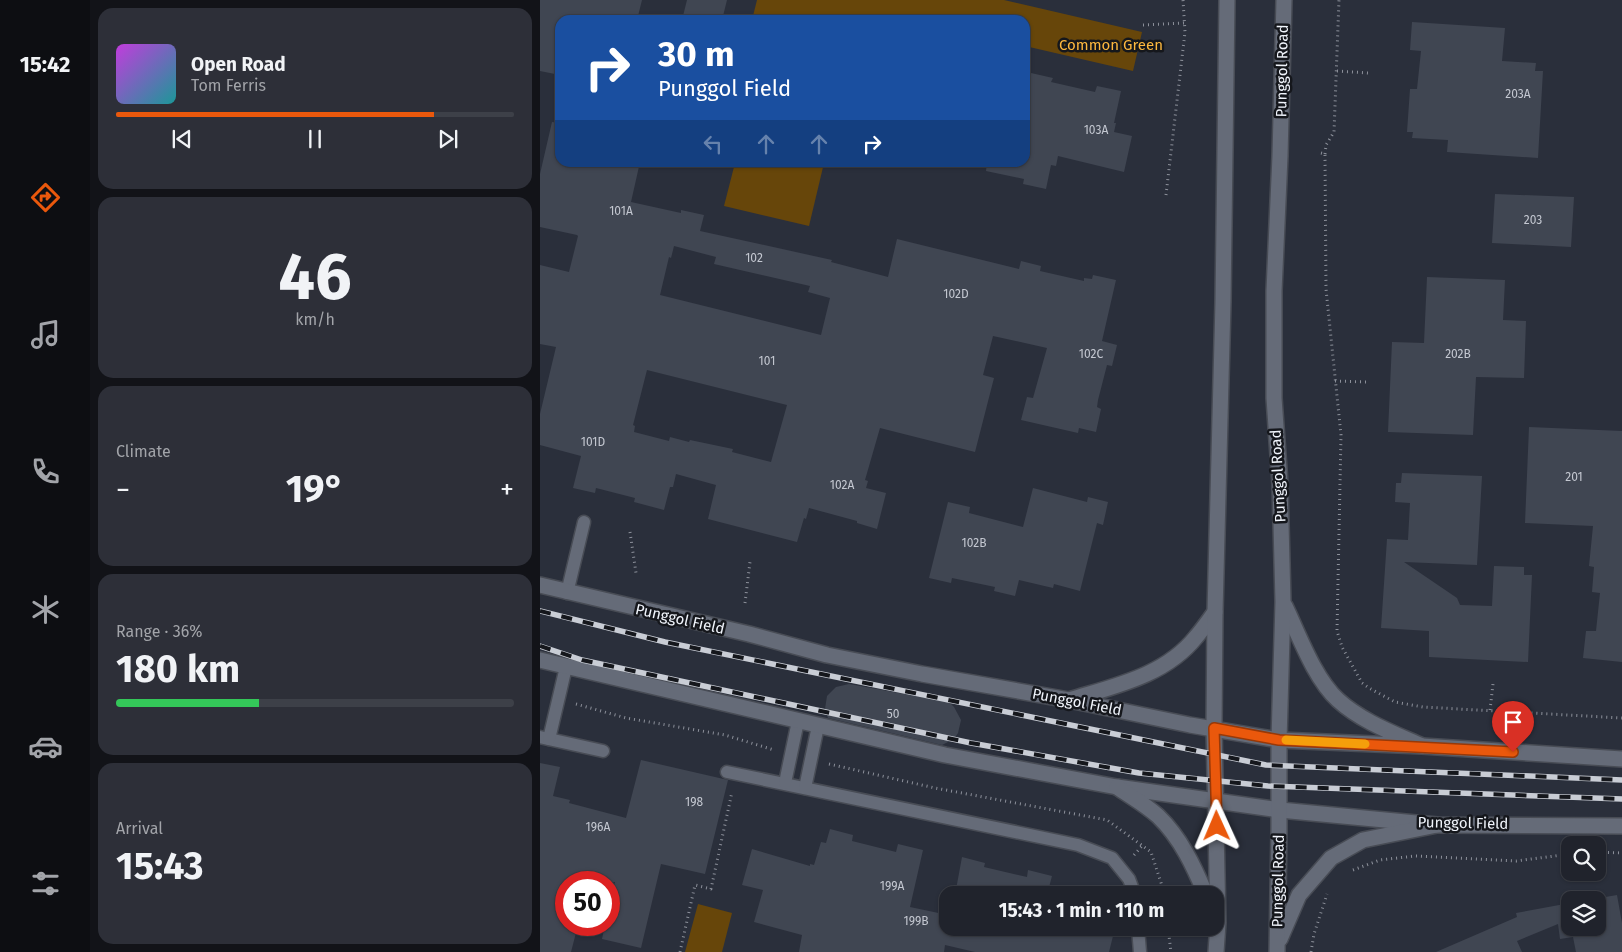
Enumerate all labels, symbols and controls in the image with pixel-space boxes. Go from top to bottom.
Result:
street label: Punggol Road [1272,24,1292,118]
text: 30 m [658,33,735,75]
icon: right [575,35,640,100]
park label: Common Green [1059,36,1163,54]
text: 15:42 [20,51,70,78]
text: Open Road [191,53,286,76]
text: Punggol Field [658,75,791,102]
text: Tom Ferris [191,76,266,95]
house number: 203A [1505,87,1531,101]
house number: 103A [1084,123,1108,137]
icon: previous [168,125,196,153]
icon: pause [301,125,329,153]
icon: next [434,125,462,153]
icon: left [699,130,727,158]
icon: ahead [752,130,780,158]
icon: ahead [805,130,833,158]
icon: right [858,130,886,158]
icon: directions [28,180,63,215]
house number: 101A [609,204,633,218]
house number: 203 [1524,213,1542,227]
text: 46 [278,238,352,316]
house number: 102 [745,251,763,265]
house number: 102D [943,287,969,301]
text: km/h [295,310,335,329]
icon: music [28,317,63,352]
house number: 102C [1079,347,1103,361]
house number: 202B [1445,347,1471,361]
house number: 101 [759,354,775,368]
street label: Punggol Road [1267,429,1289,523]
house number: 101D [581,435,606,449]
text: Climate [116,442,171,461]
icon: phone [28,454,63,489]
text: 19° [286,466,344,512]
house number: 201 [1565,470,1583,484]
text: − [116,473,130,506]
text: + [500,473,514,506]
house number: 102A [830,478,854,492]
house number: 102B [962,536,986,550]
icon: climate [28,592,63,627]
street label: Punggol Field [634,600,726,638]
text: Range · 36% [116,622,202,641]
text: 180 km [116,646,240,692]
street label: Punggol Field [1031,684,1123,720]
pin [1492,701,1534,752]
house number: 50 [887,707,900,721]
icon: arrive [1499,708,1527,736]
icon: car [28,729,63,764]
house number: 198 [685,795,703,809]
position arrow [1190,799,1242,851]
street label: Punggol Field [1417,813,1509,833]
text: Arrival [116,819,163,838]
house number: 196A [586,820,611,834]
street label: Punggol Road [1268,834,1288,928]
map controls [1561,836,1606,936]
button: search [1561,836,1606,881]
text: 15:43 [116,843,204,889]
icon: filters [28,866,63,901]
speed limit sign: 50 [555,871,620,936]
house number: 199A [880,879,904,893]
button: layers [1561,891,1606,936]
text: 15:43 · 1 min · 110 m [999,899,1164,922]
house number: 199B [903,914,929,928]

